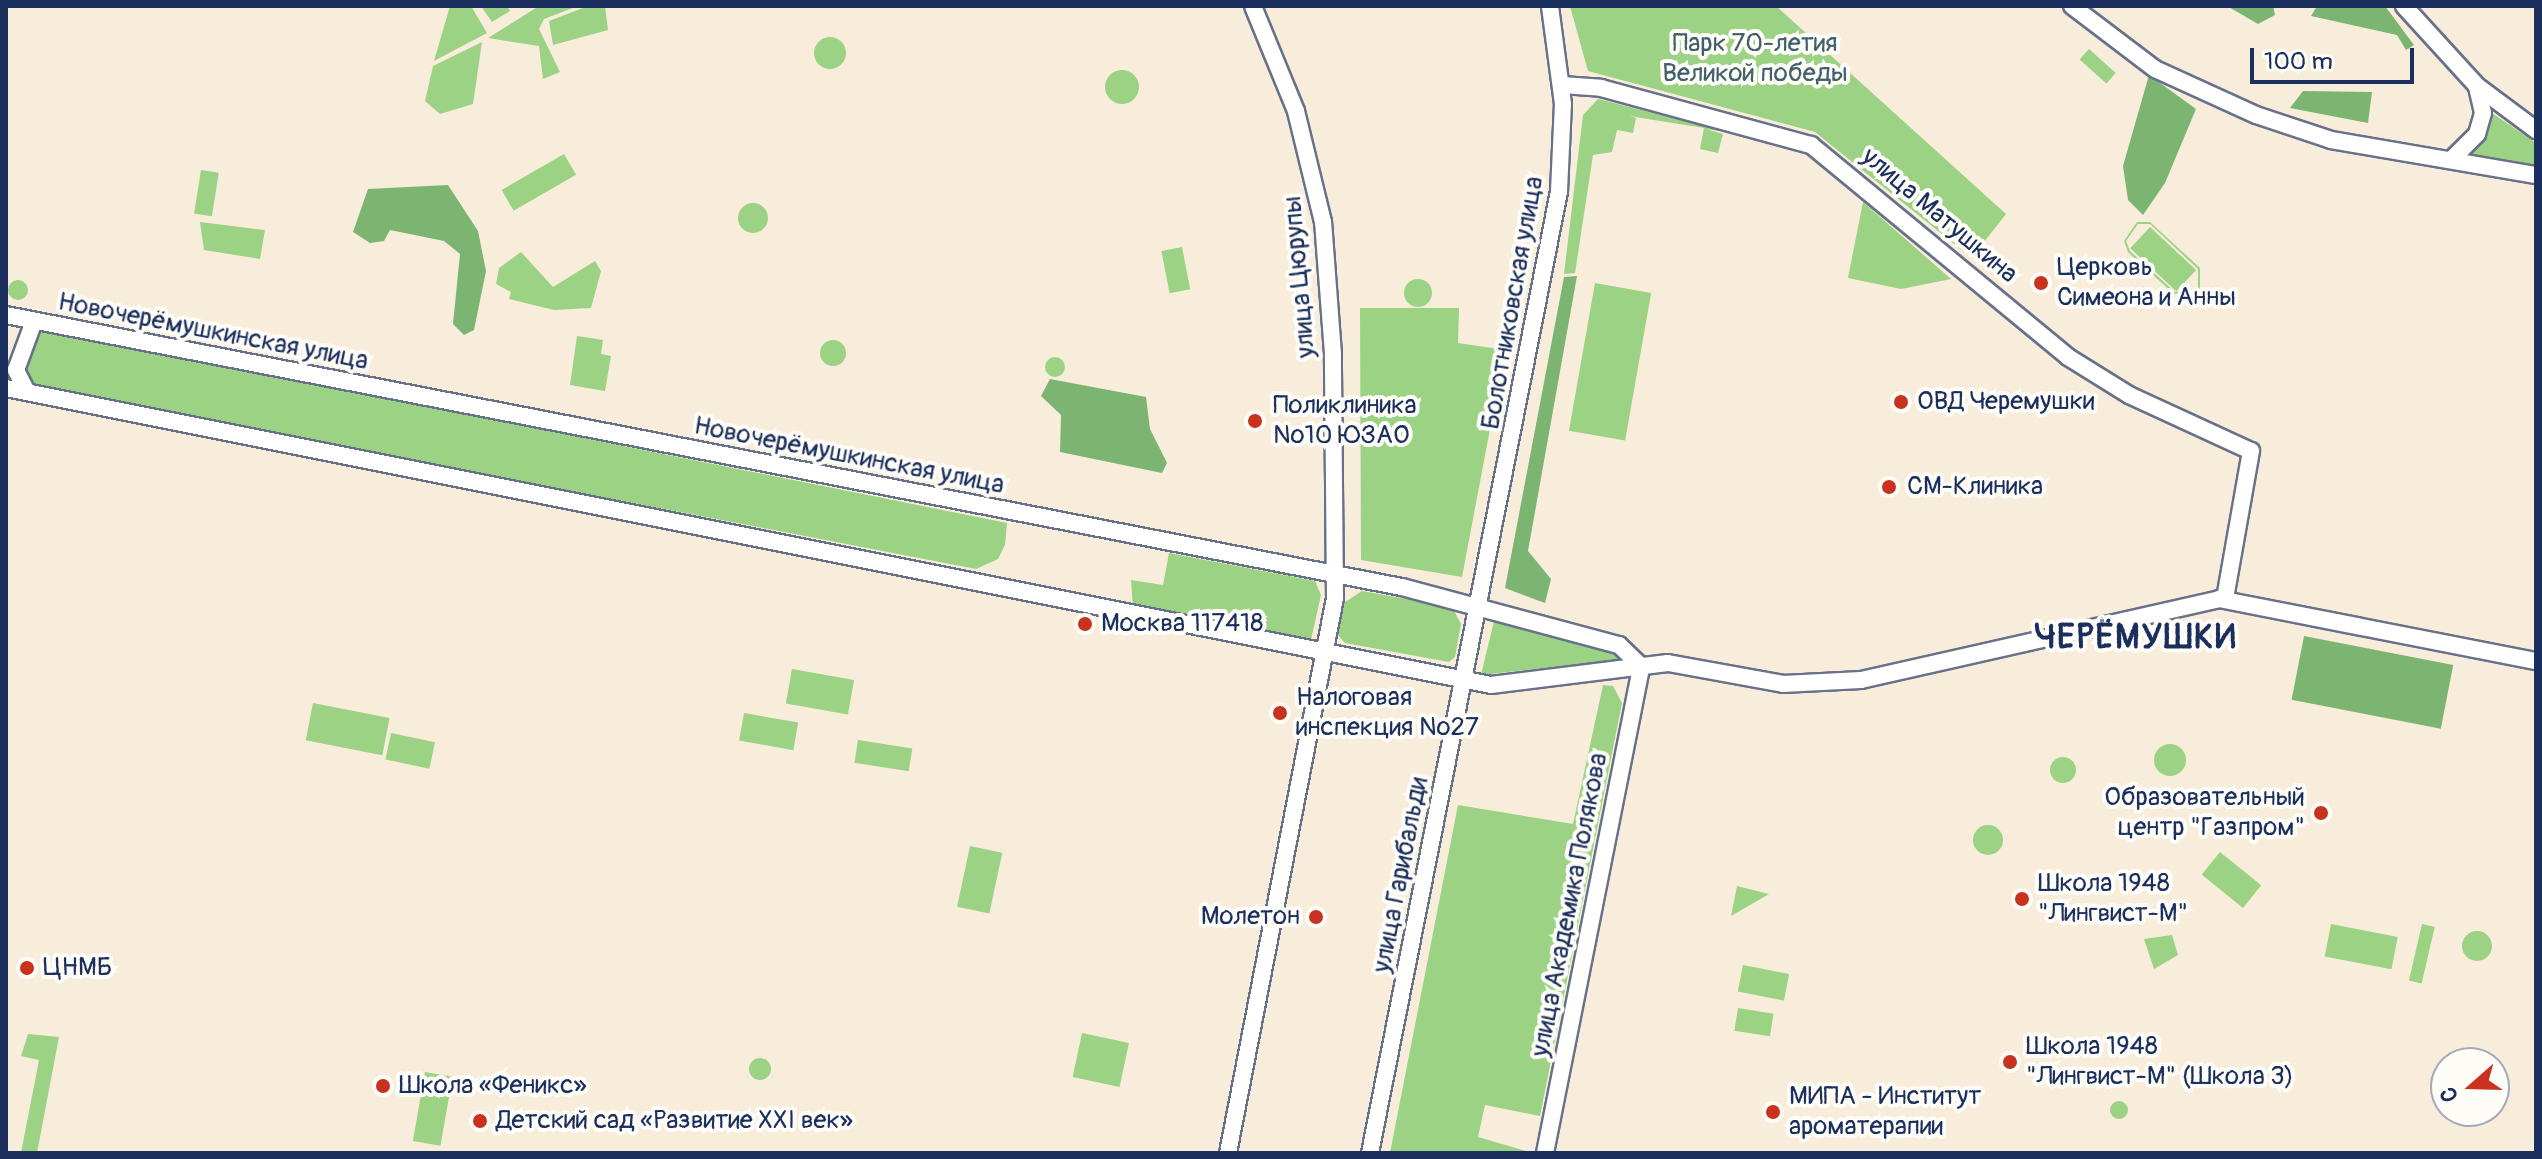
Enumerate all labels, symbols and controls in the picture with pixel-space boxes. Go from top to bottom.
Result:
park label: Парк 70-летия Великой победы [1662,28,1848,90]
scale bar [2254,32,2418,82]
text: 100 m [2264,47,2333,76]
street label: улица Матушкина [1855,142,2023,290]
street label: Болотниковская улица [1475,174,1551,432]
street label: улица Цюрупы [1277,195,1323,359]
place label: Церковь Симеона и Анны [2057,252,2236,314]
marker: Церковь Симеона и Анны [2032,274,2050,292]
street label: Новочерёмушкинская улица [55,287,371,377]
place label: ОВД Черемушки [1917,386,2095,418]
place label: Поликлиника №10 ЮЗАО [1273,390,1417,452]
marker: ОВД Черемушки [1892,393,1910,411]
marker: Поликлиника №10 ЮЗАО [1244,410,1266,432]
street label: Новочерёмушкинская улица [691,411,1007,501]
place label: СМ-Клиника [1907,471,2043,503]
marker: СМ-Клиника [1878,476,1900,498]
place label: Москва 117418 [1101,608,1263,640]
marker: Москва 117418 [1076,615,1094,633]
district label: ЧЕРЁМУШКИ [2034,618,2238,658]
place label: Налоговая инспекция №27 [1296,682,1479,744]
marker: Налоговая инспекция №27 [1271,704,1289,722]
street label: улица Академика Полякова [1525,750,1615,1060]
street label: улица Гарибальди [1367,775,1435,975]
place label: Образовательный центр "Газпром" [2104,782,2305,844]
marker: Образовательный центр "Газпром" [2312,804,2330,822]
place label: Школа 1948 "Лингвист-М" [2038,868,2188,930]
marker: Школа 1948 "Лингвист-М" [2013,890,2031,908]
place label: Молетон [1201,901,1300,933]
marker: Молетон [1307,908,1325,926]
place label: ЦНМБ [43,952,112,984]
marker: ЦНМБ [18,959,36,977]
place label: Школа 1948 "Лингвист-М" (Школа 3) [2026,1031,2294,1092]
north arrow [2430,1047,2510,1127]
marker: Школа 1948 "Лингвист-М" (Школа 3) [2001,1053,2019,1071]
place label: Школа «Феникс» [399,1070,587,1102]
marker: Школа «Феникс» [374,1077,392,1095]
place label: МИПА - Институт ароматерапии [1789,1081,1981,1142]
text: С [2434,1083,2465,1106]
marker: МИПА - Институт ароматерапии [1764,1103,1782,1121]
place label: Детский сад «Развитие XXI век» [496,1105,853,1137]
marker: Детский сад «Развитие XXI век» [471,1112,489,1130]

